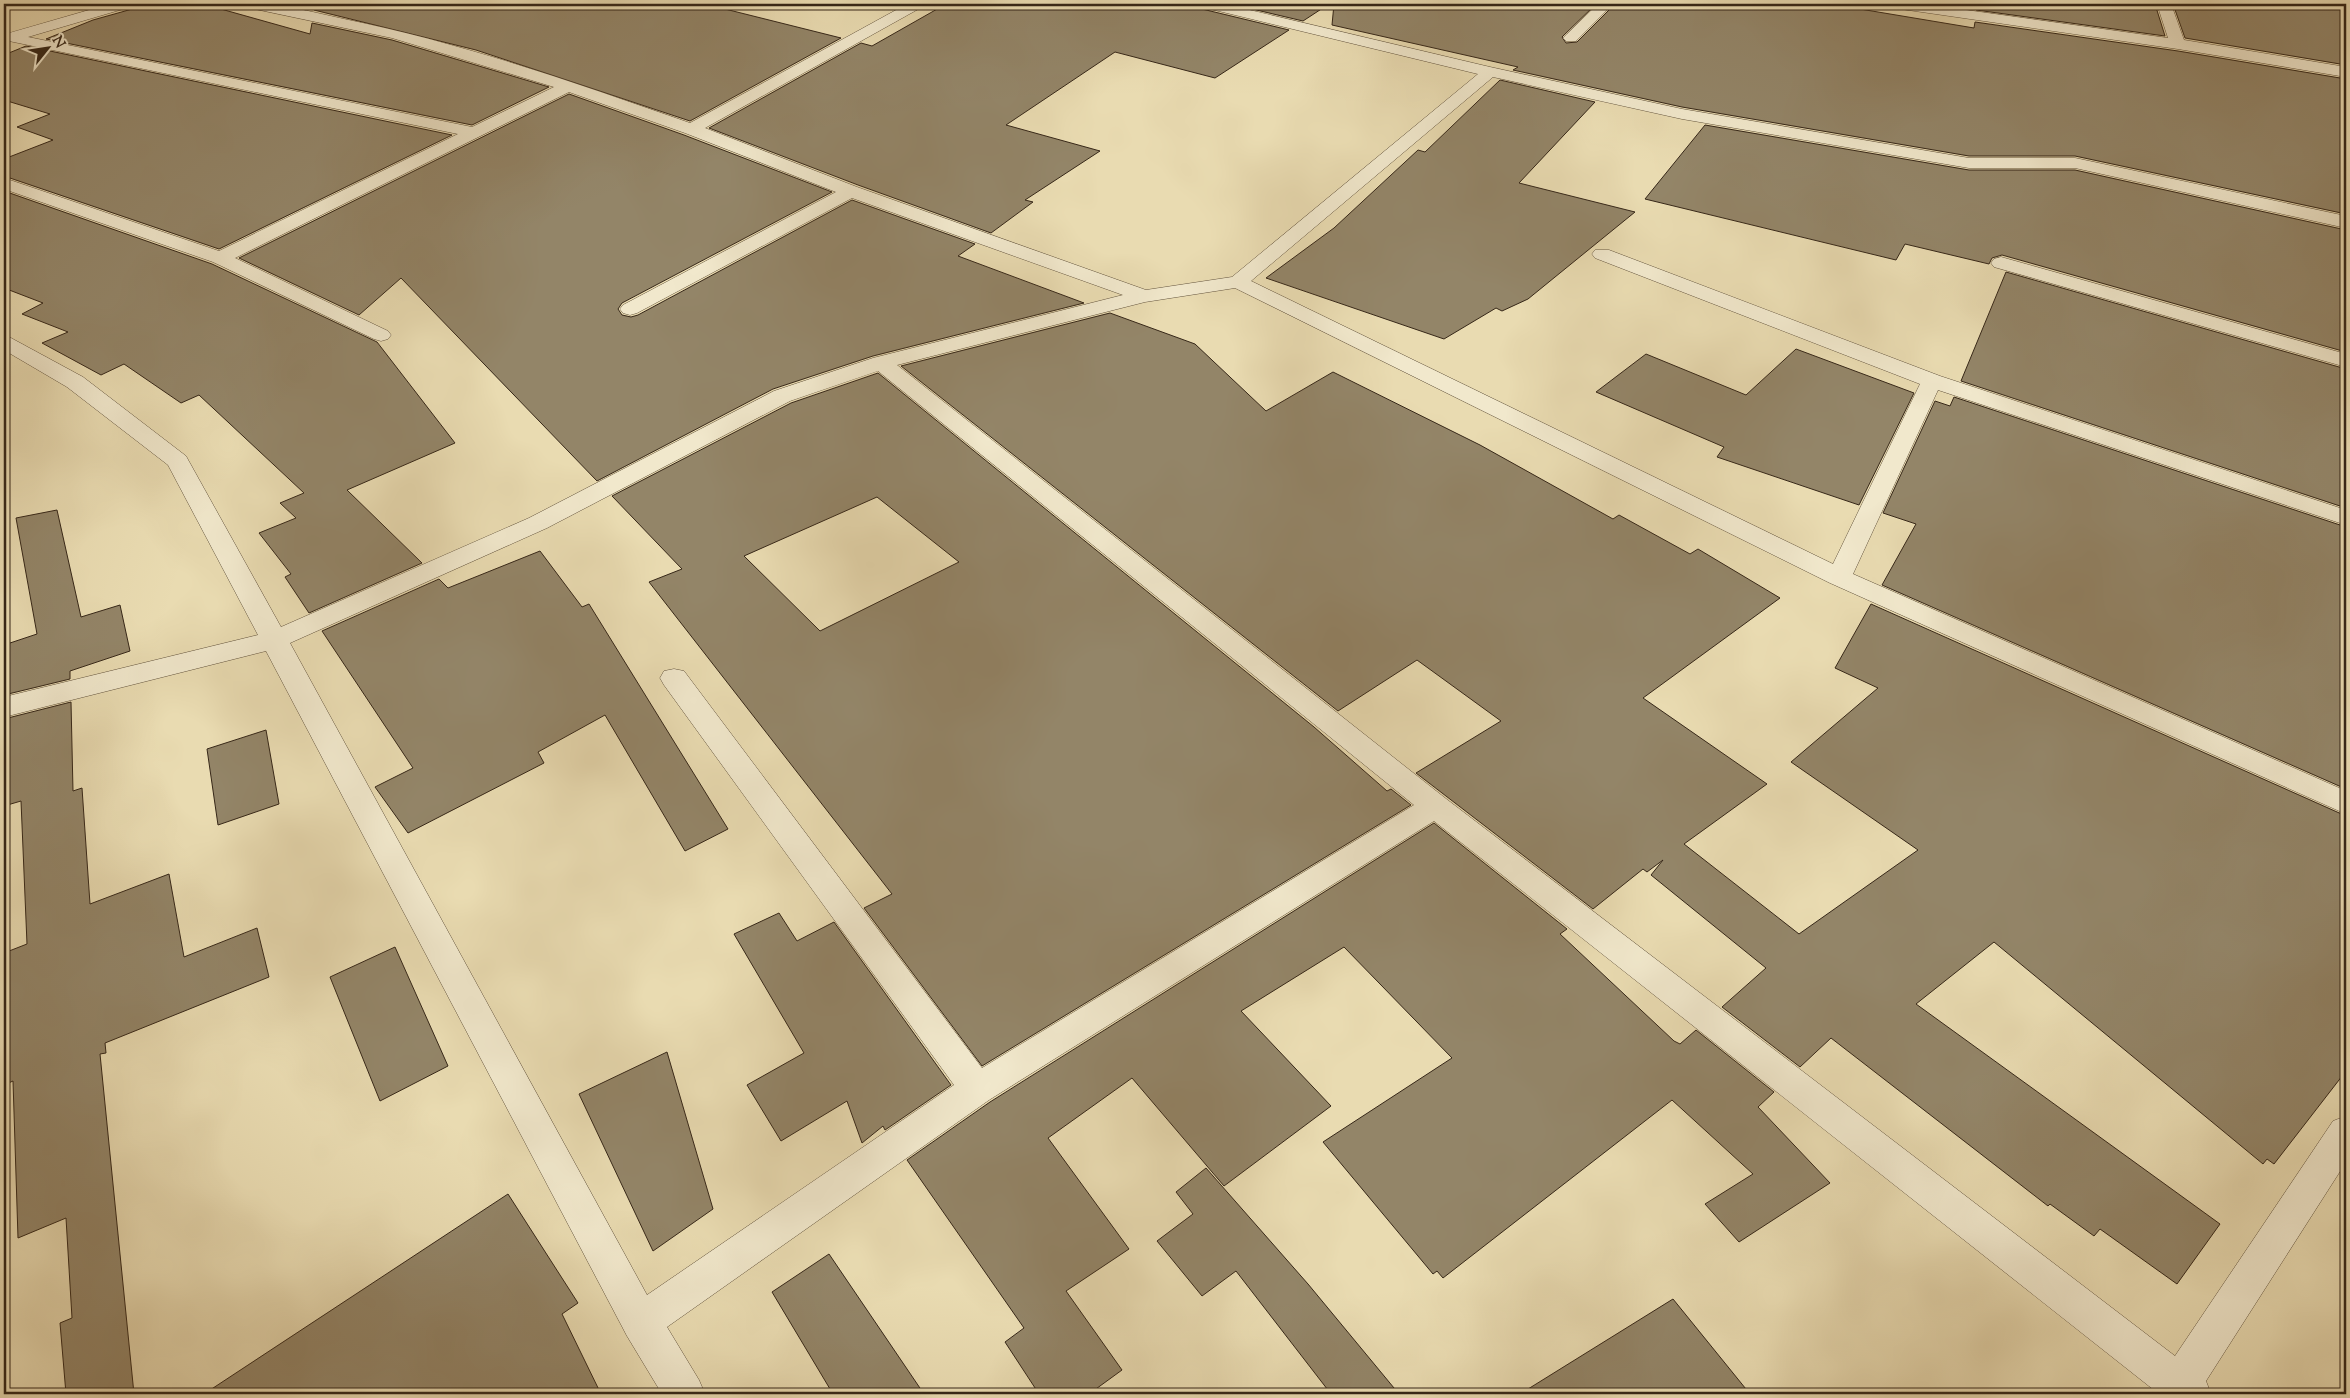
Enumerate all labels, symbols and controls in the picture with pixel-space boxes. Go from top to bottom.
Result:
north arrow [22,22,72,72]
text: N [46,33,69,52]

